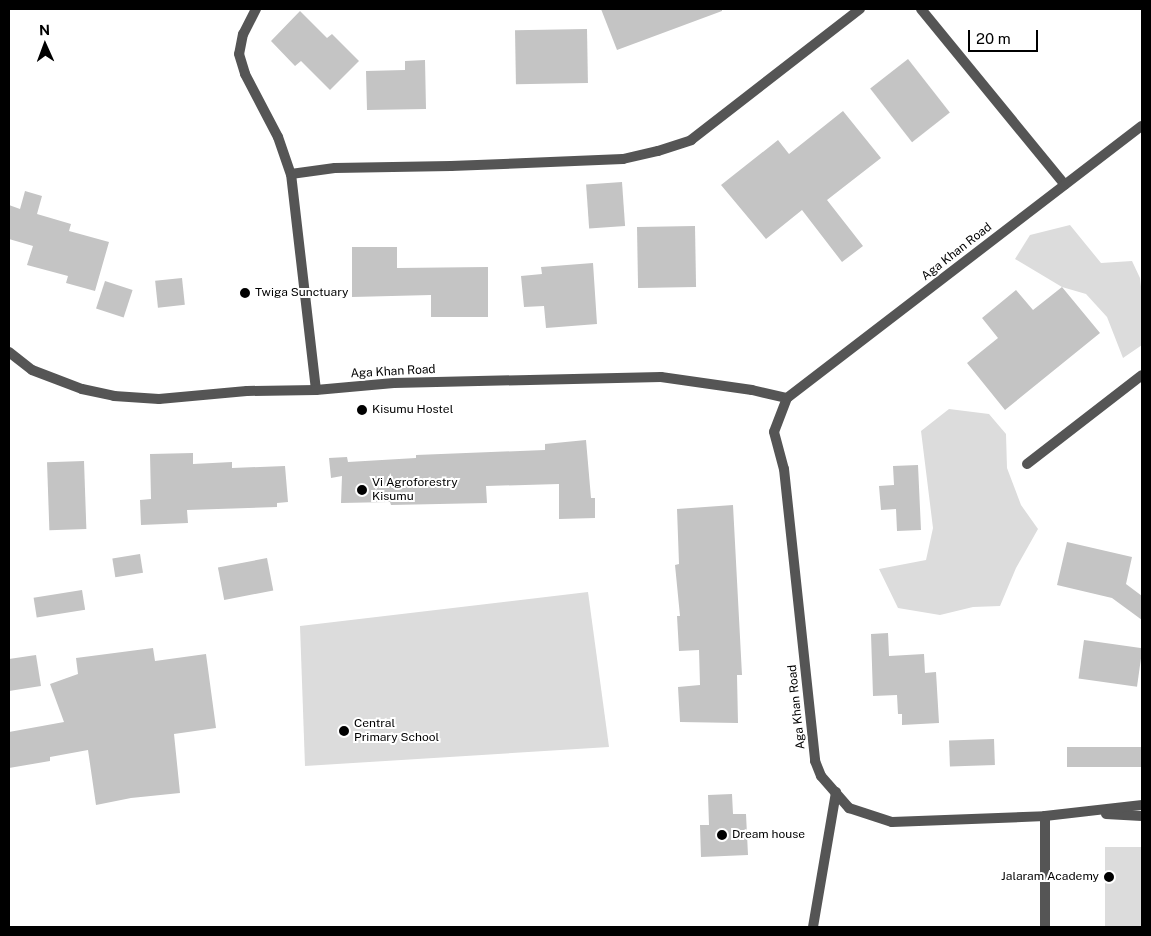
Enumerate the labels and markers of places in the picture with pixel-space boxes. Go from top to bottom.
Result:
place label: Twiga Sunctuary [255,286,348,300]
marker: Twiga Sunctuary [239,287,251,299]
place label: Kisumu Hostel [372,403,453,417]
marker: Kisumu Hostel [356,404,368,416]
place label: Vi Agroforestry Kisumu [372,476,458,504]
marker: Vi Agroforestry Kisumu [356,484,368,496]
place label: Central Primary School [354,717,439,745]
marker: Central Primary School [338,725,350,737]
place label: Dream house [732,828,805,842]
marker: Dream house [716,829,728,841]
place label: Jalaram Academy [1001,870,1099,884]
marker: Jalaram Academy [1103,871,1115,883]

